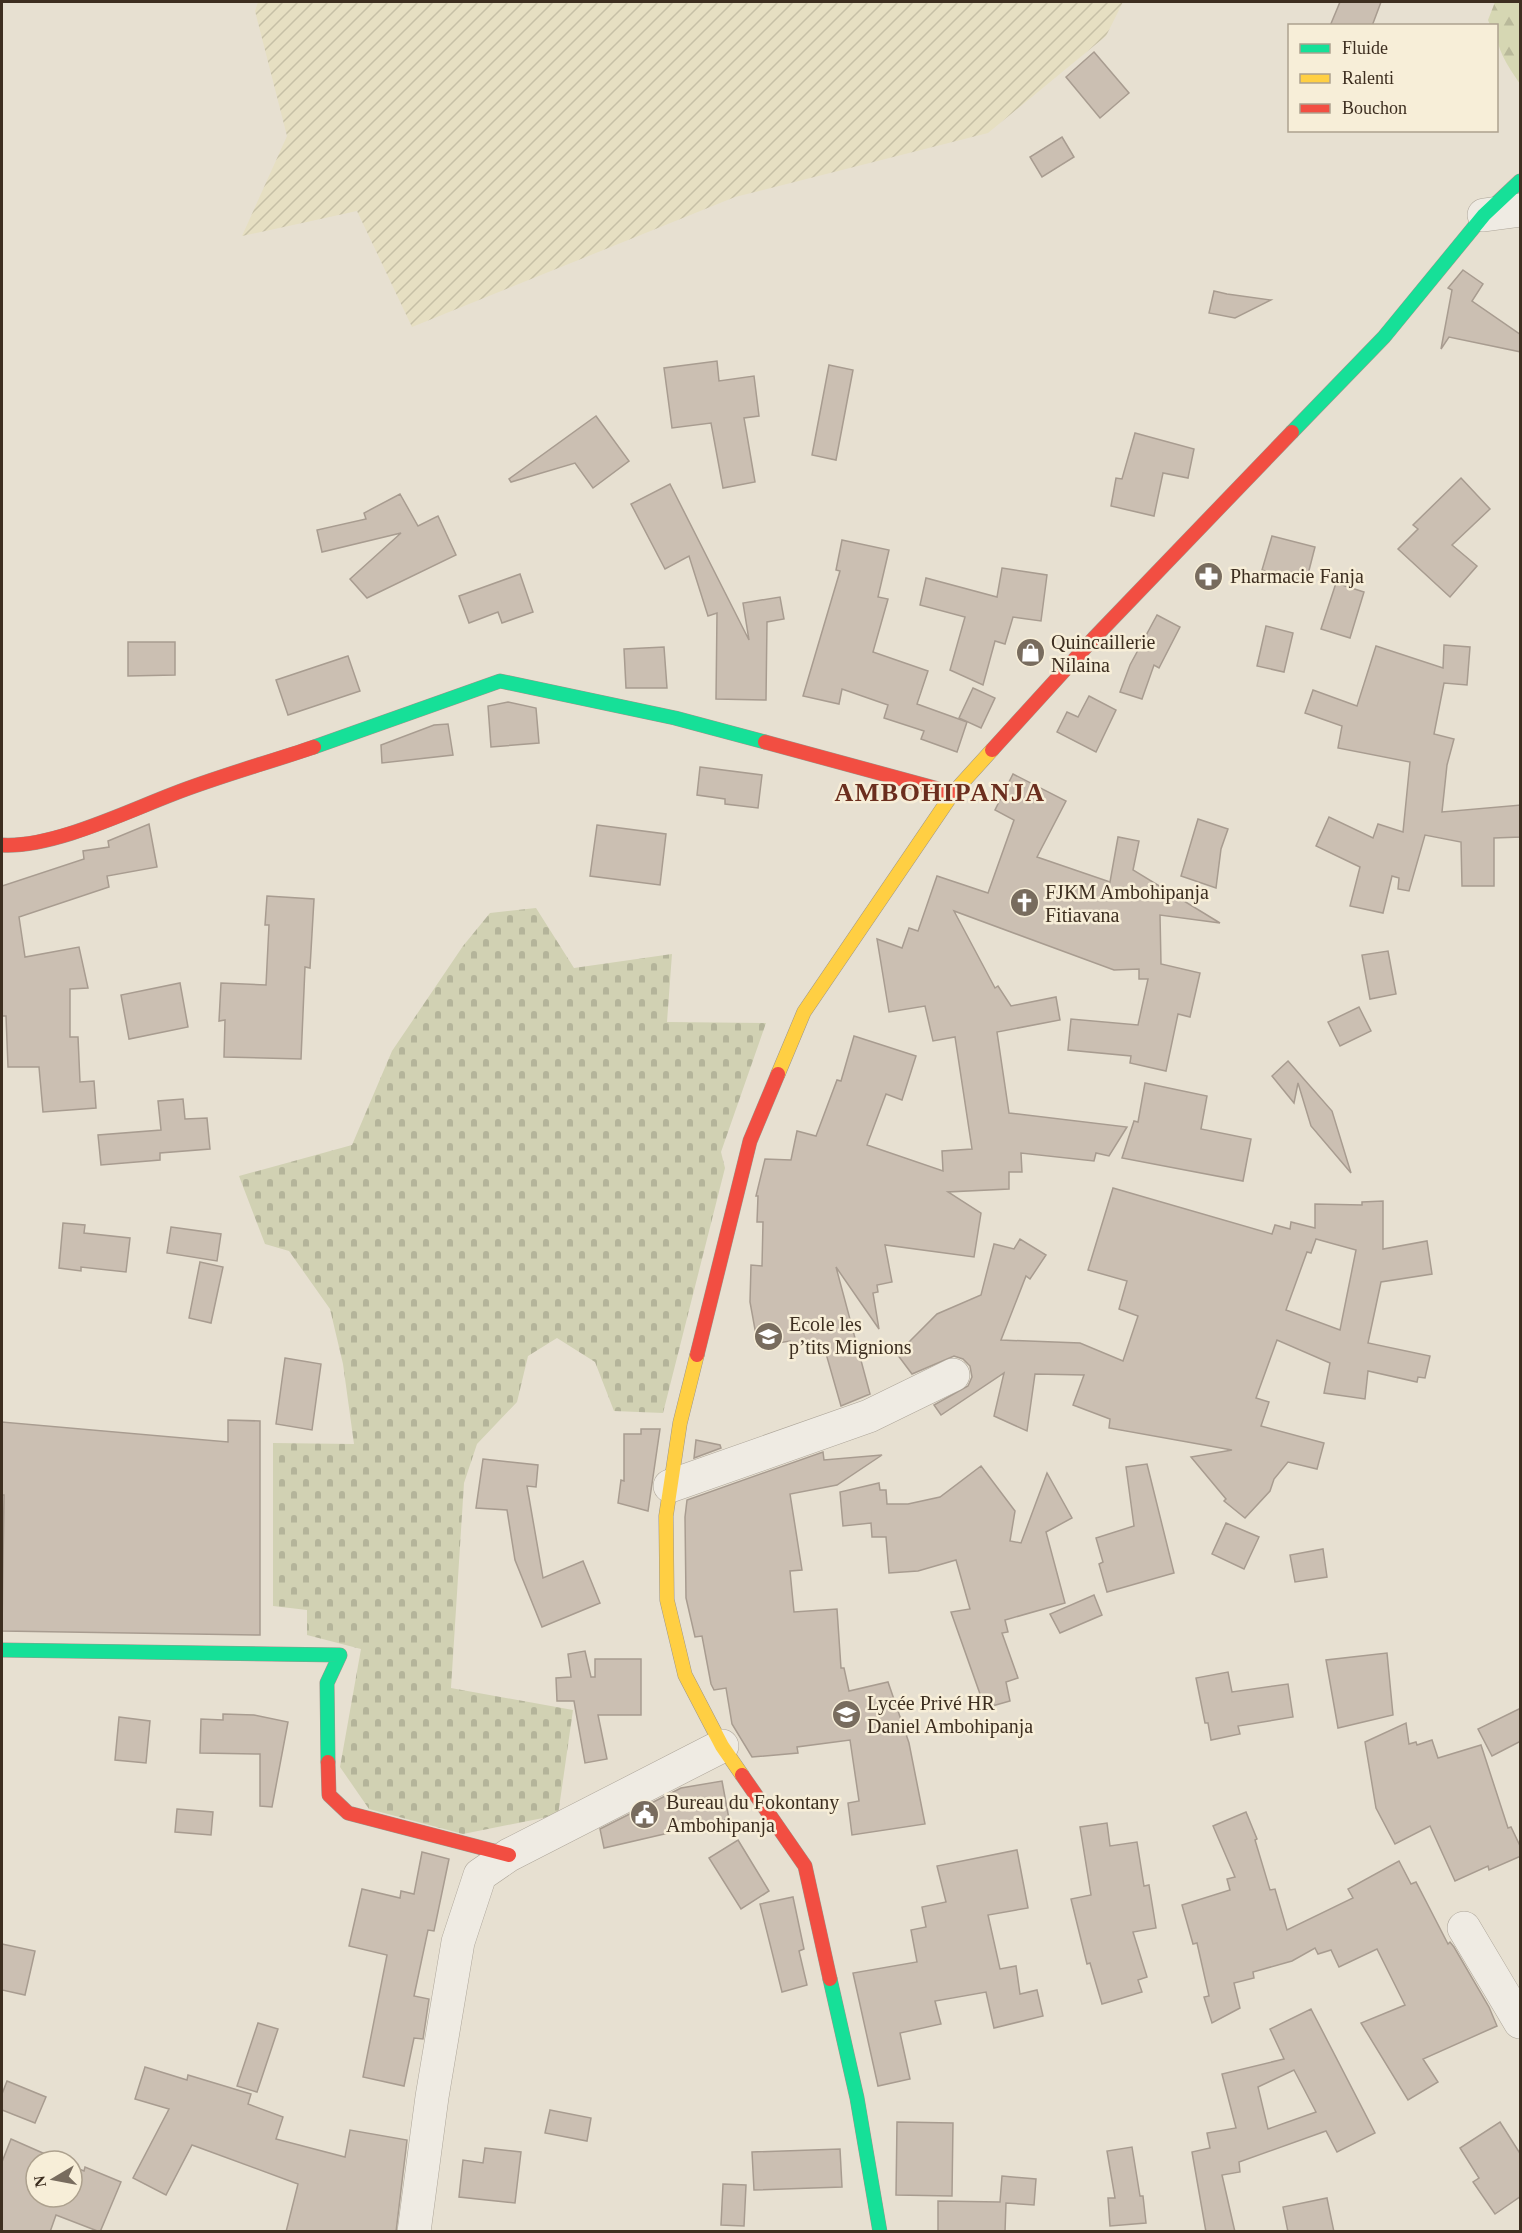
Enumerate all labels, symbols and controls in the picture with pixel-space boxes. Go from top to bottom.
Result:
legend [1288,24,1498,132]
text: Fluide [1342,38,1388,58]
text: Ralenti [1342,68,1394,88]
text: Bouchon [1342,98,1407,118]
pharmacy icon: Pharmacie Fanja [1193,560,1225,592]
place label: Pharmacie Fanja [1230,565,1364,588]
place label: Quincaillerie Nilaina [1051,631,1156,676]
shop icon: Quincaillerie Nilaina [1014,637,1046,669]
district label: AMBOHIPANJA [834,778,1046,807]
place label: FJKM Ambohipanja Fitiavana [1045,881,1209,926]
church icon: FJKM Ambohipanja Fitiavana [1008,887,1040,919]
place label: Ecole les p’tits Mignions [789,1313,912,1359]
school or university icon: Ecole les p’tits Mignions [752,1320,784,1352]
place label: Lycée Privé HR Daniel Ambohipanja [867,1692,1033,1738]
school or university icon: Lycée Privé HR Daniel Ambohipanja [830,1699,862,1731]
place label: Bureau du Fokontany Ambohipanja [666,1791,839,1837]
public building icon: Bureau du Fokontany Ambohipanja [629,1798,661,1830]
north arrow [24,2149,84,2209]
text: N [30,2174,49,2189]

